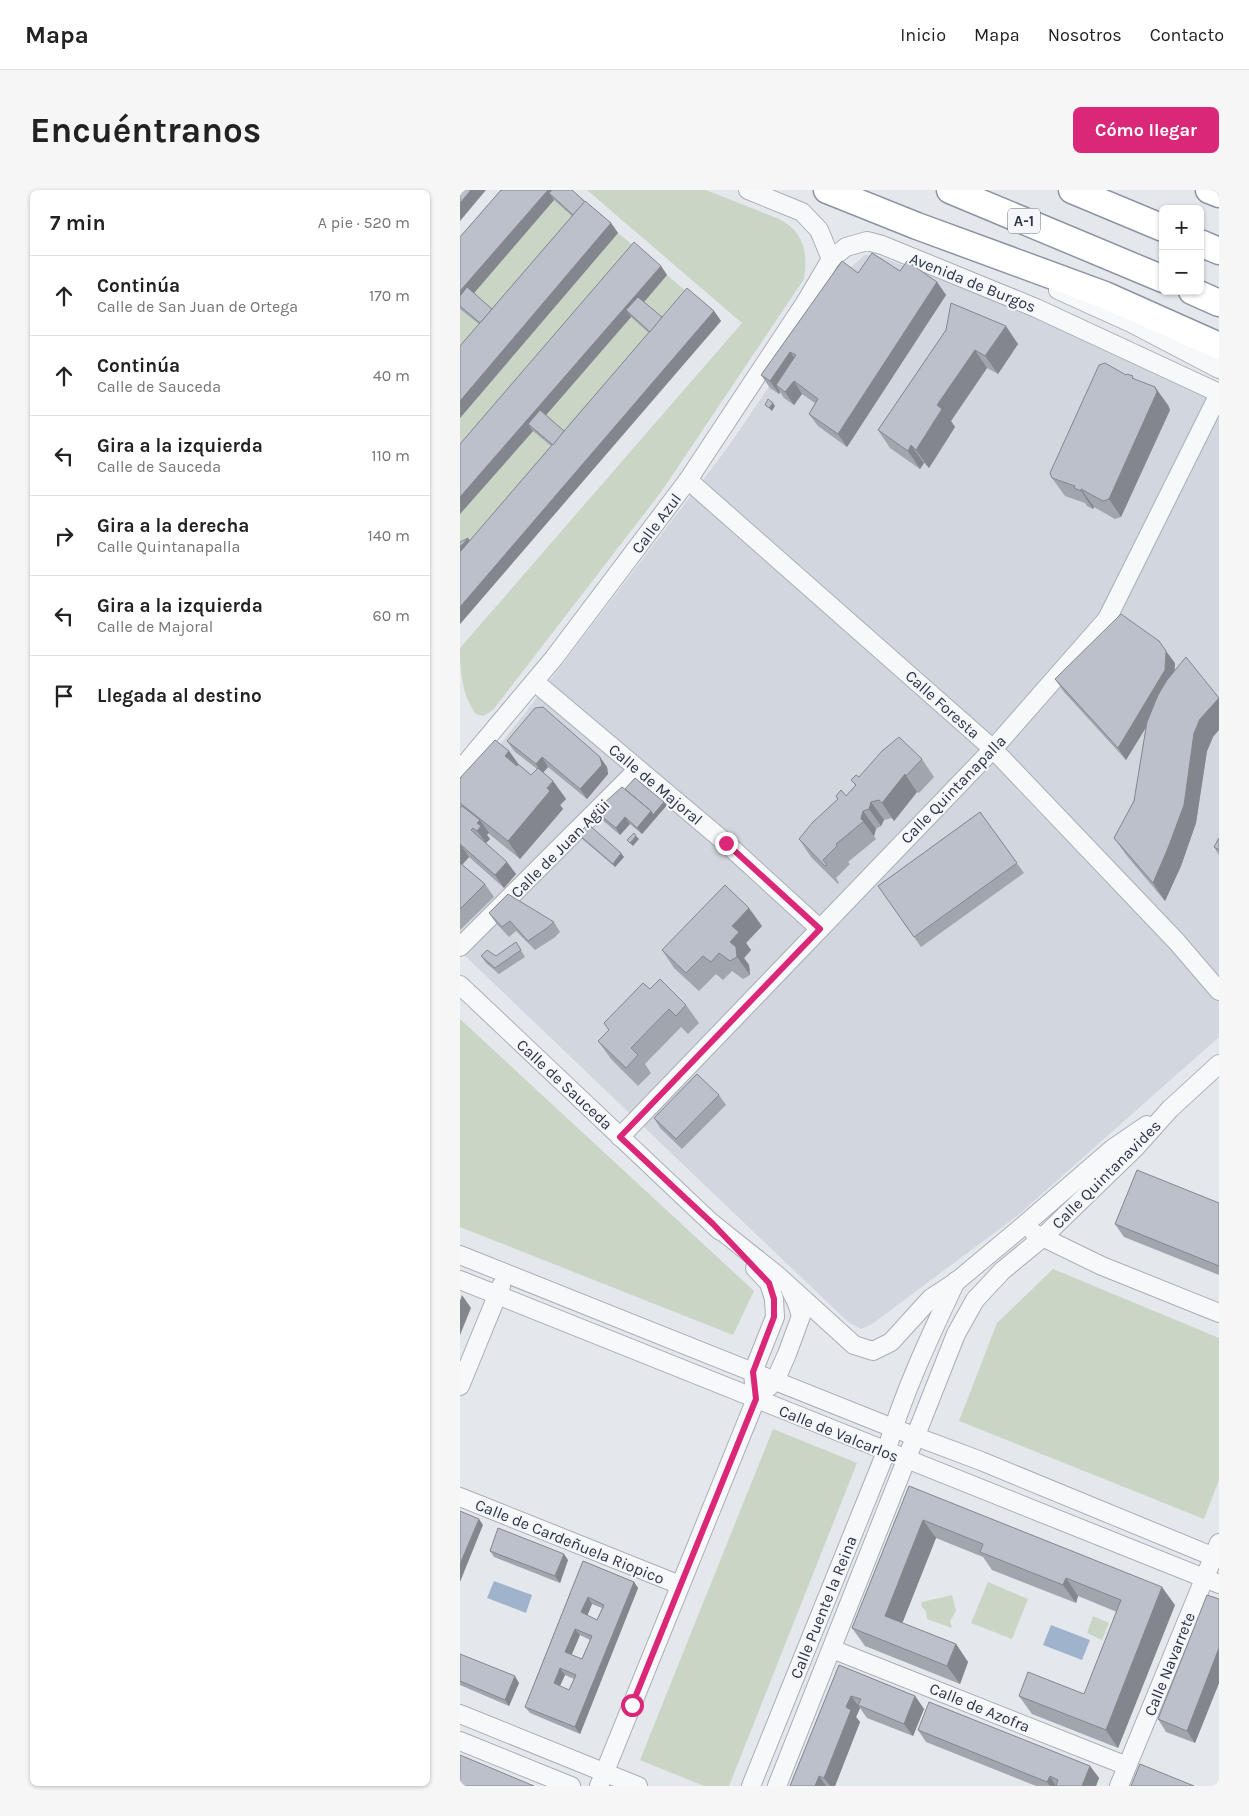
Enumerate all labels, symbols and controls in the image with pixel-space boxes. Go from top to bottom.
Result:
text: Mapa [25,21,89,49]
text: Inicio [900,24,946,46]
text: Mapa [974,24,1020,46]
text: Nosotros [1048,24,1122,46]
text: Contacto [1150,24,1224,46]
button: Cómo llegar [1073,107,1219,153]
text: Encuéntranos [30,110,261,151]
map controls [1159,205,1204,295]
button: + [1159,205,1204,250]
road number: A-1 [1008,208,1040,234]
text: 7 min [50,211,106,235]
text: A pie · 520 m [318,213,410,232]
street label: Avenida de Burgos [907,248,1039,316]
button: − [1159,250,1204,295]
text: Continúa [97,275,180,297]
icon: ahead [50,282,78,310]
text: 170 m [369,286,410,305]
text: Calle de San Juan de Ortega [97,297,298,316]
text: Continúa [97,355,180,377]
icon: ahead [50,362,78,390]
text: 40 m [373,366,410,385]
text: Calle de Sauceda [97,377,221,396]
text: Gira a la izquierda [97,435,263,457]
icon: left [50,442,78,470]
text: 110 m [371,446,410,465]
text: Calle de Sauceda [97,457,221,476]
street label: Calle Azul [628,489,685,557]
text: Gira a la derecha [97,515,249,537]
icon: right [50,522,78,550]
text: 140 m [368,526,410,545]
text: Calle Quintanapalla [97,537,240,556]
text: Gira a la izquierda [97,595,263,617]
icon: left [50,602,78,630]
text: 60 m [373,606,410,625]
text: Calle de Majoral [97,617,213,636]
street label: Calle Foresta [902,666,984,743]
icon: arrive [50,682,78,710]
text: Llegada al destino [97,685,262,707]
street label: Calle Quintanapalla [897,731,1010,848]
street label: Calle de Majoral [605,740,706,829]
street label: Calle de Juan Agüi [507,795,614,902]
route end [715,832,738,855]
street label: Calle de Sauceda [513,1035,616,1134]
street label: Calle Quintanavides [1048,1116,1165,1233]
street label: Calle de Valcarlos [776,1401,901,1466]
street label: Calle de Cardeñuela Riopico [472,1495,667,1588]
street label: Calle Puente la Reina [786,1533,861,1681]
street label: Calle Navarrete [1140,1610,1199,1719]
street label: Calle de Azofra [927,1679,1033,1736]
route start [621,1694,644,1717]

